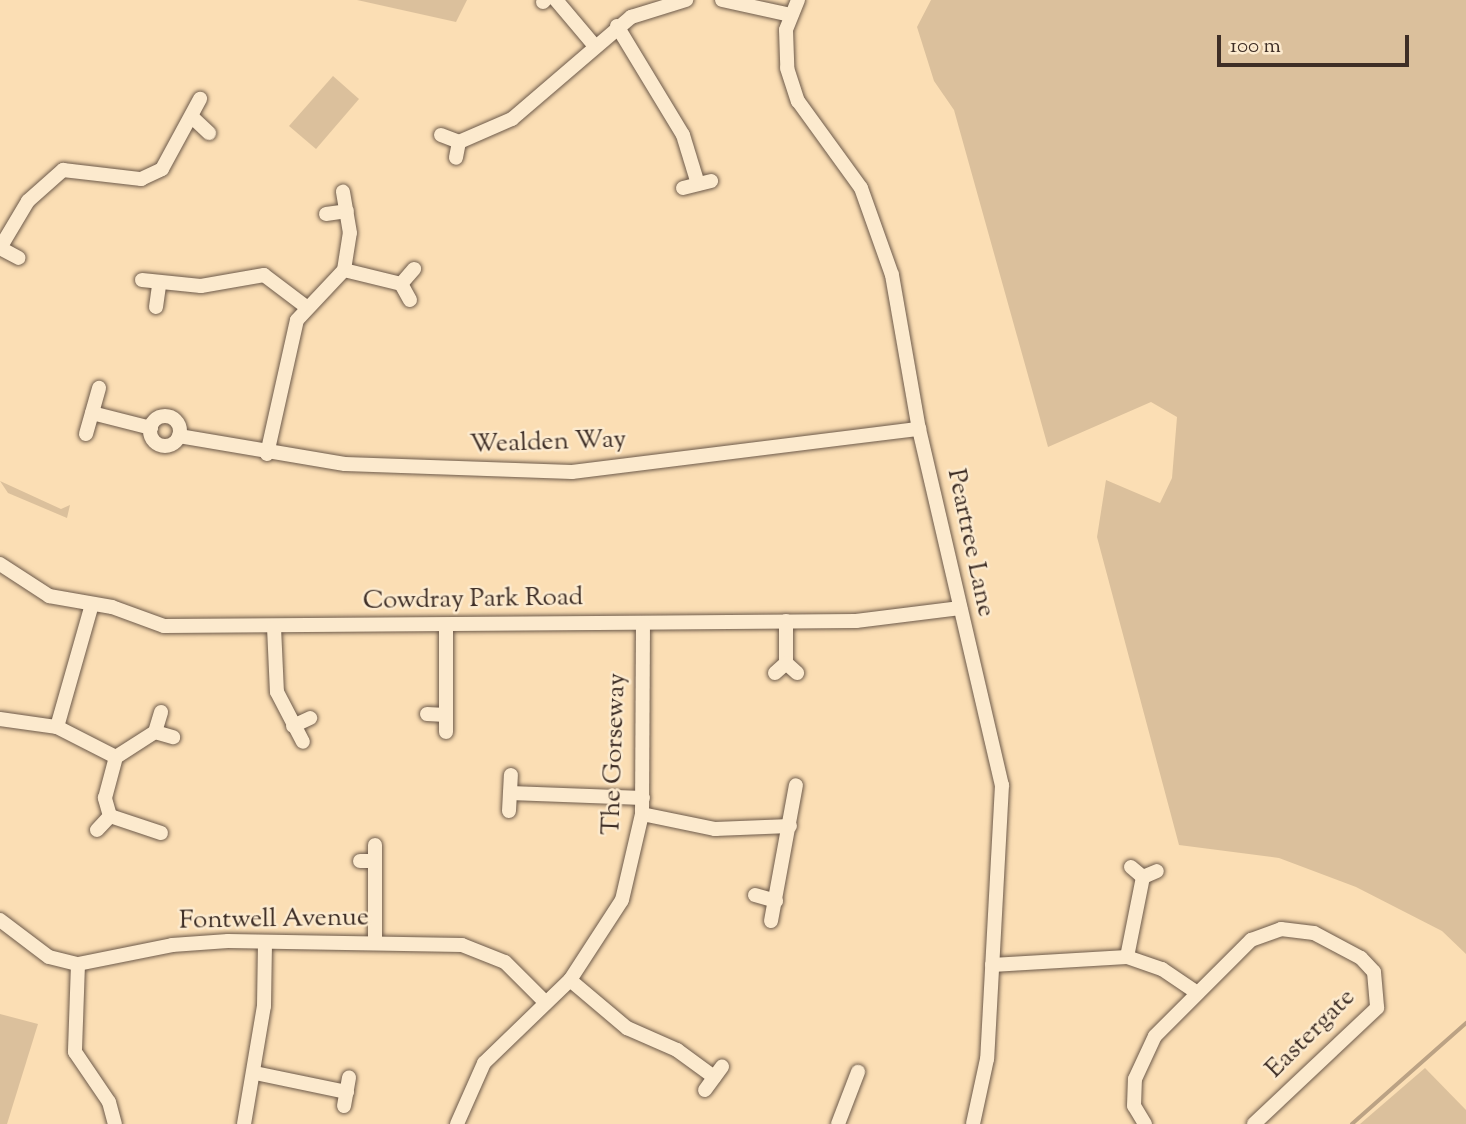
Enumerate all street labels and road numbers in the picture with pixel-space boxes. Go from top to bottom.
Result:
street label: Wealden Way [469,425,627,461]
street label: Peartree Lane [939,466,1001,620]
street label: Cowdray Park Road [363,582,583,618]
street label: The Gorseway [597,672,633,836]
street label: Fontwell Avenue [179,903,369,937]
street label: Eastergate [1260,983,1362,1085]

